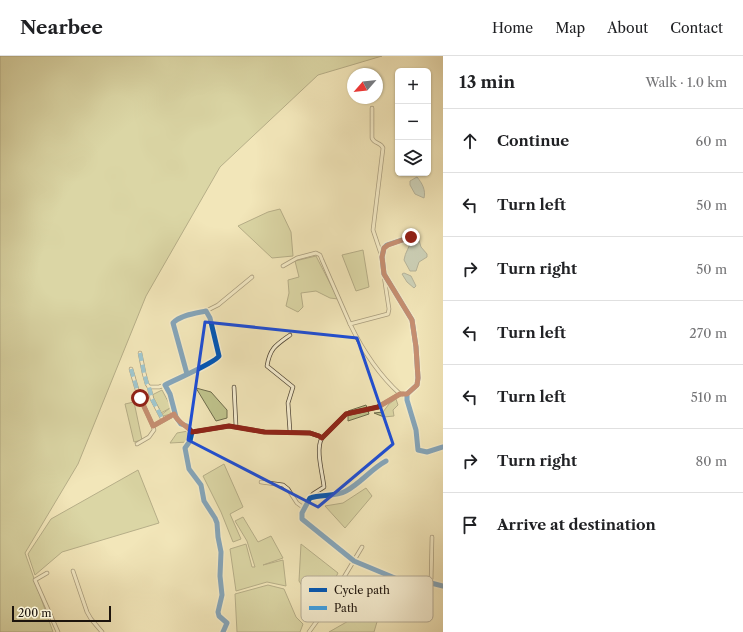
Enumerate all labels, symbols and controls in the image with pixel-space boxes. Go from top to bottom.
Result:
text: Nearbee [20,16,103,39]
text: Home [492,19,533,37]
text: Map [555,19,585,37]
text: About [607,19,648,37]
text: Contact [670,19,723,37]
north arrow [347,68,383,104]
map controls [395,68,431,176]
button: + [395,68,431,104]
text: 13 min [459,72,515,92]
text: Walk · 1.0 km [645,74,727,90]
button: − [395,104,431,140]
icon: ahead [459,130,481,152]
text: Continue [497,131,569,150]
text: 60 m [696,133,727,149]
button: layers [395,140,431,176]
icon: left [459,194,481,216]
text: Turn left [497,195,566,214]
text: 50 m [696,197,727,213]
route end [402,228,420,246]
icon: right [459,258,481,280]
text: Turn right [497,259,577,278]
text: 50 m [696,261,727,277]
icon: left [459,322,481,344]
text: Turn left [497,323,566,342]
text: 270 m [689,325,727,341]
icon: left [459,386,481,408]
text: Turn left [497,387,566,406]
route start [131,389,149,407]
text: 510 m [691,389,727,405]
icon: right [459,450,481,472]
text: Turn right [497,451,577,470]
text: 80 m [695,453,727,469]
icon: arrive [459,514,481,536]
text: Arrive at destination [497,515,656,534]
legend [301,576,433,622]
text: Cycle path [334,583,390,597]
text: Path [334,601,358,615]
scale bar [12,604,111,623]
text: 200 m [18,606,51,620]

